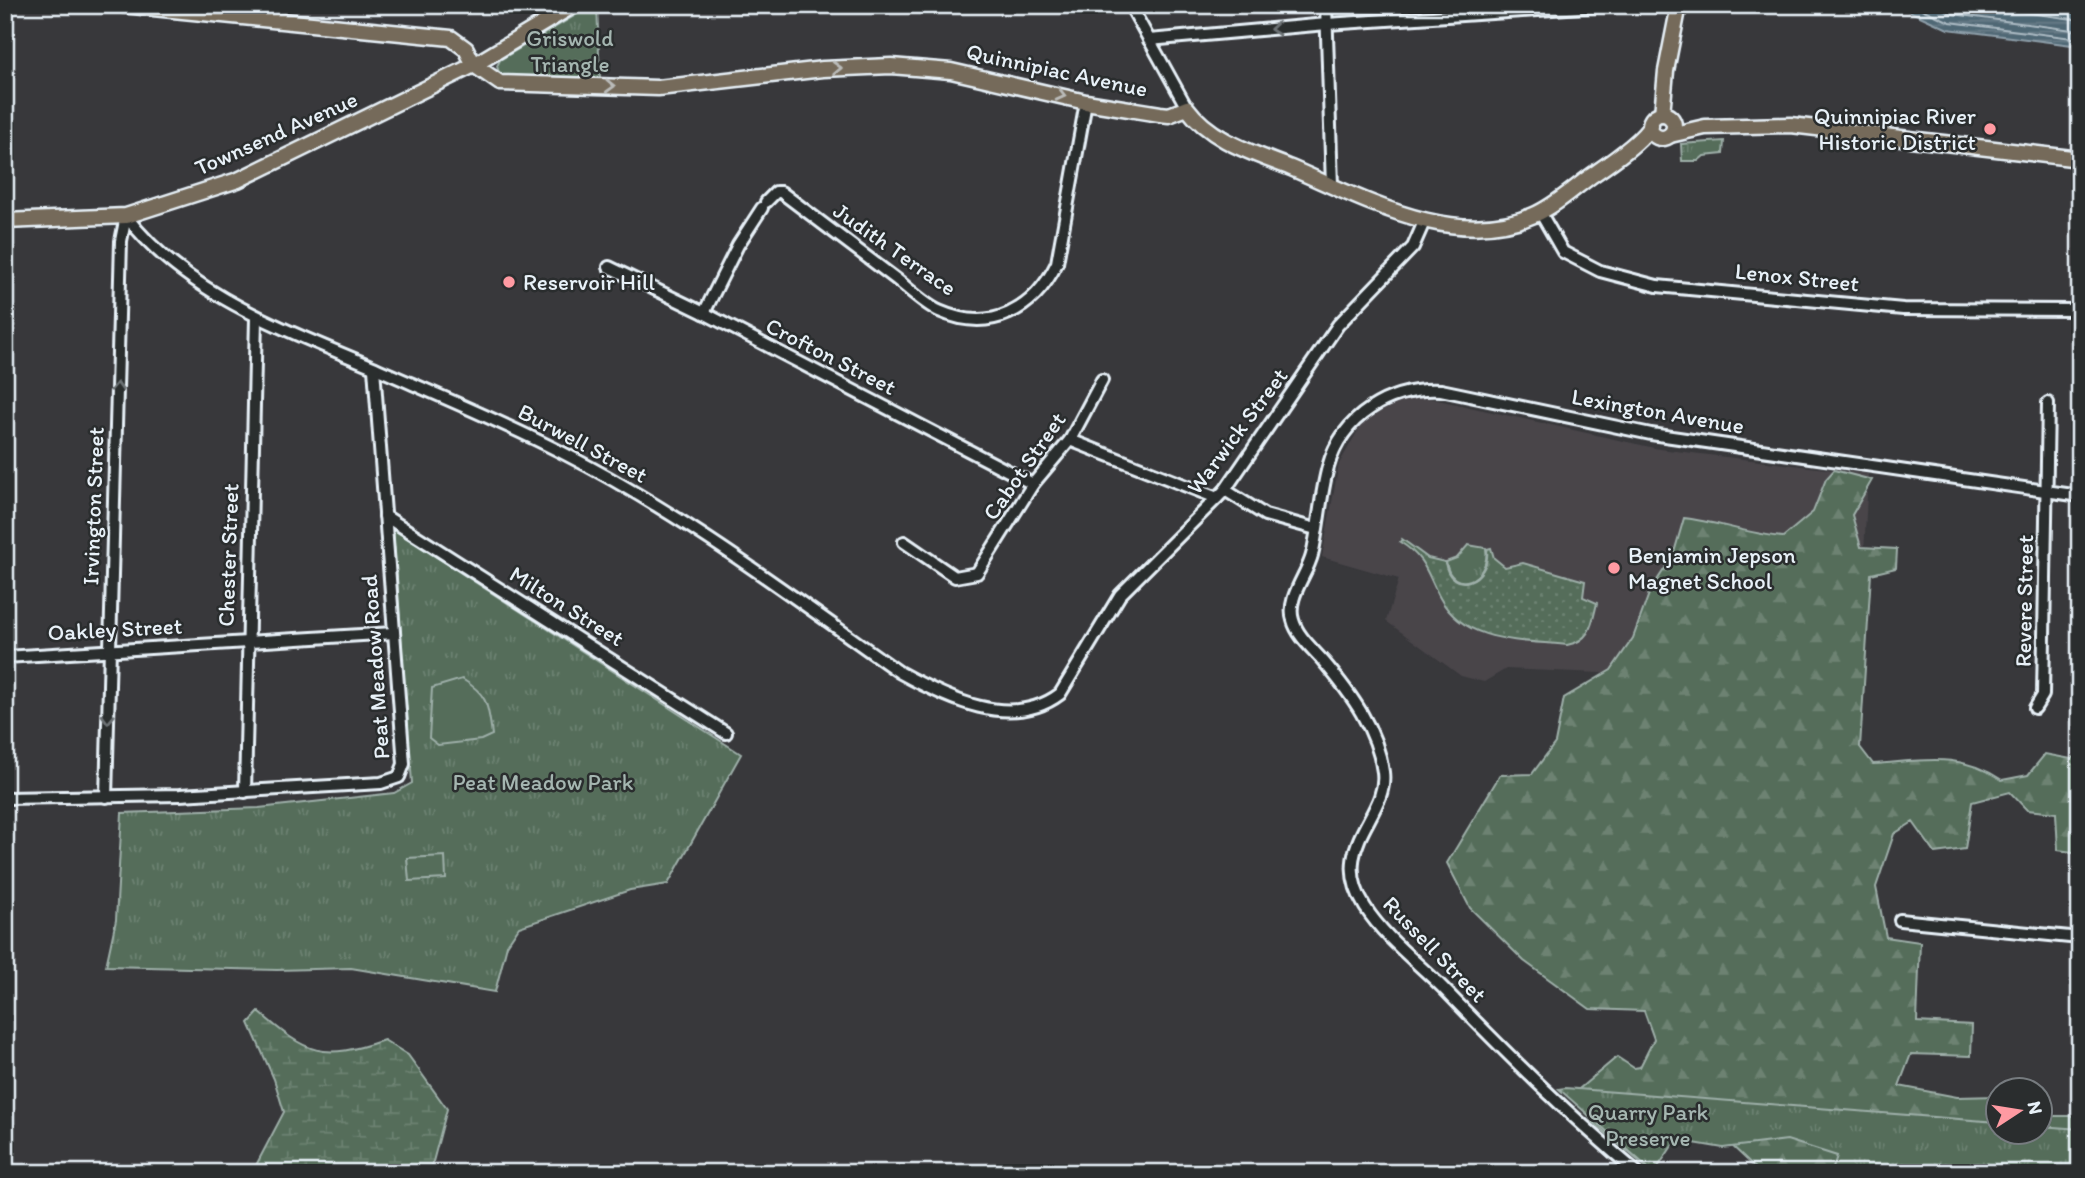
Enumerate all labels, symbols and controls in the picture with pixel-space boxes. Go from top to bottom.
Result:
one-way arrow [1270,21,1281,36]
park label: Griswold Triangle [526,24,614,78]
street label: Quinnipiac Avenue [964,37,1150,103]
one-way arrow [831,61,842,76]
one-way arrow [605,79,616,94]
street label: Townsend Avenue [190,85,362,181]
one-way arrow [1055,87,1067,102]
place label: Quinnipiac River Historic District [1814,102,1976,156]
marker: Quinnipiac River Historic District [1982,121,1998,137]
street label: Judith Terrace [828,196,962,302]
street label: Lenox Street [1734,257,1861,297]
place label: Reservoir Hill [523,268,655,296]
marker: Reservoir Hill [501,274,517,290]
street label: Crofton Street [761,311,901,401]
street label: Warwick Street [1181,362,1293,500]
one-way arrow [110,381,125,392]
street label: Lexington Avenue [1570,382,1746,440]
street label: Burwell Street [513,397,653,489]
street label: Cabot Street [977,406,1072,525]
street label: Irvington Street [76,426,110,586]
street label: Chester Street [212,483,244,627]
street label: Revere Street [2009,534,2039,667]
place label: Benjamin Jepson Magnet School [1628,541,1796,595]
street label: Milton Street [504,560,630,652]
marker: Benjamin Jepson Magnet School [1606,560,1622,576]
street label: Peat Meadow Road [355,573,395,760]
street label: Oakley Street [47,611,183,647]
one-way arrow [101,714,116,725]
park label: Peat Meadow Park [453,768,634,796]
street label: Russell Street [1377,890,1493,1008]
north arrow [1983,1076,2054,1146]
park label: Quarry Park Preserve [1588,1098,1709,1152]
text: N [2023,1099,2048,1116]

